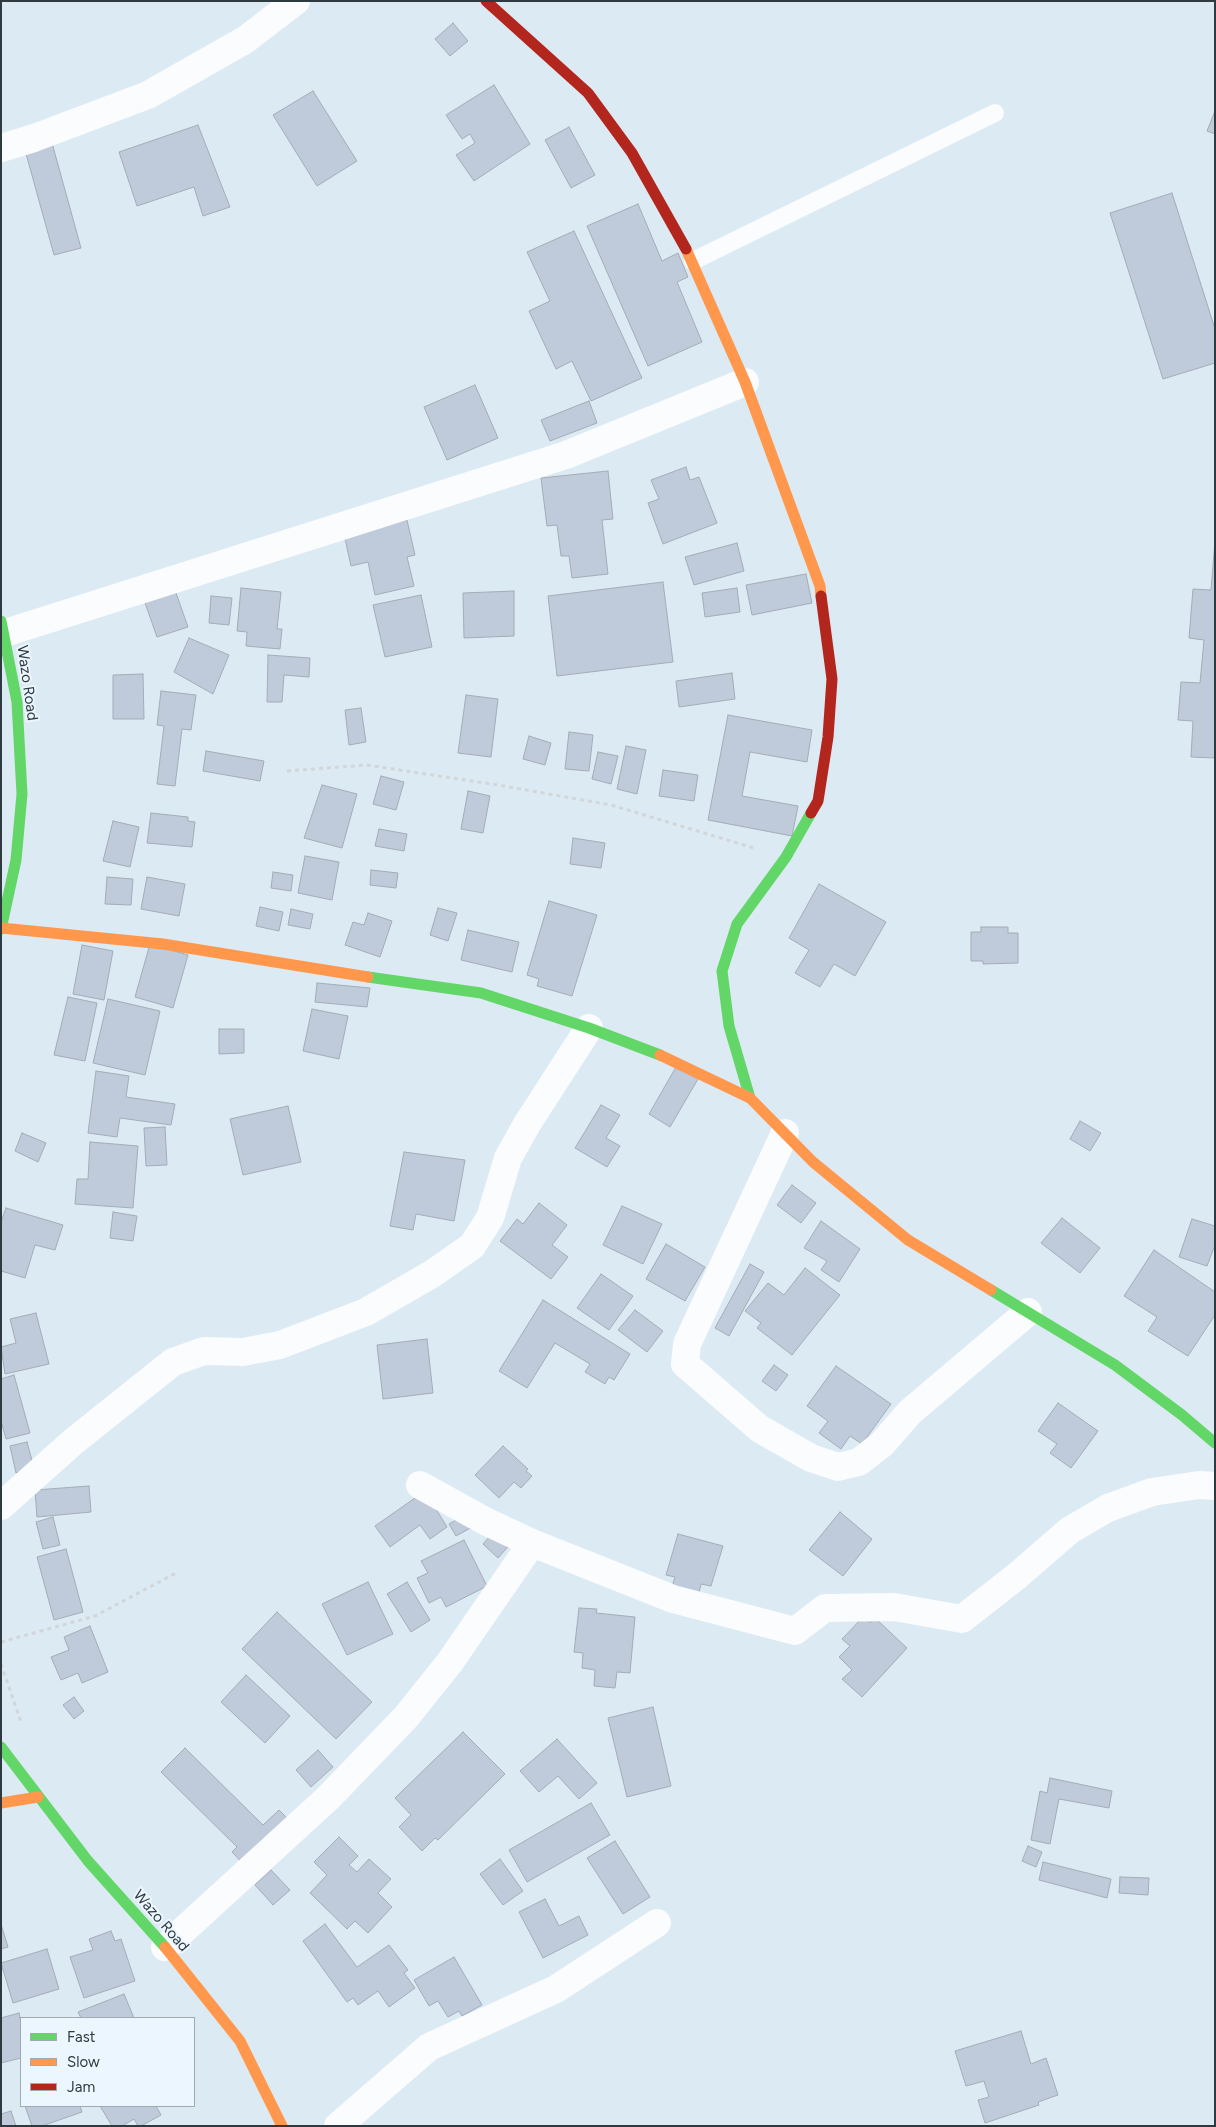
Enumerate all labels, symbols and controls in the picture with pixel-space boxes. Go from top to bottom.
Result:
street label: Wazo Road [13,644,41,722]
street label: Wazo Road [129,1887,193,1955]
legend [20,2017,195,2107]
text: Fast [67,2028,95,2046]
text: Slow [67,2053,100,2071]
text: Jam [67,2078,95,2096]

